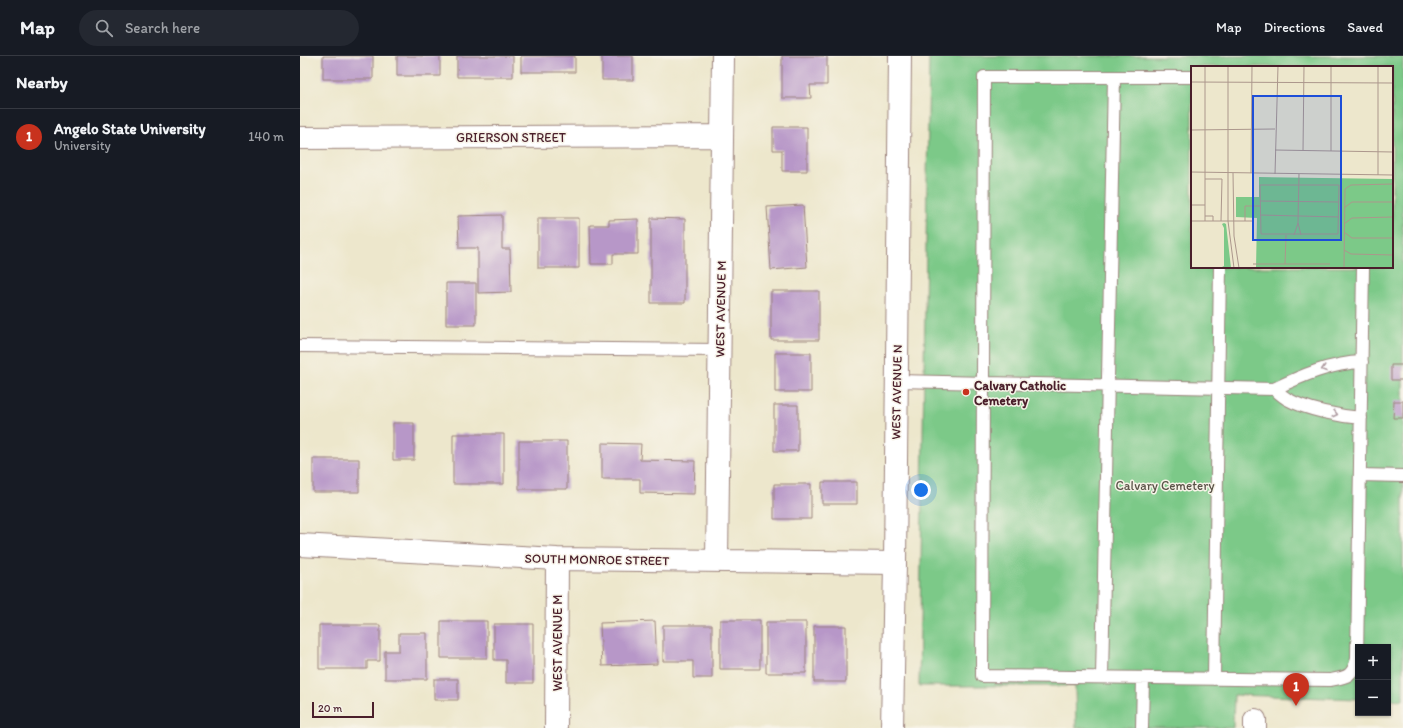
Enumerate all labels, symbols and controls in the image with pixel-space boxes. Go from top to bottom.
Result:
search box [79,10,359,46]
text: Map [20,16,55,39]
icon: search [93,17,115,39]
text: Search here [125,19,200,37]
text: Map [1216,19,1242,36]
text: Directions [1264,19,1325,36]
text: Saved [1347,19,1383,36]
inset map [1191,66,1393,268]
text: Nearby [16,72,68,92]
text: Angelo State University [54,120,205,138]
text: 1 [26,129,32,144]
text: 140 m [248,129,284,144]
street label: GRIERSON STREET [456,130,567,145]
text: University [54,138,111,153]
street label: WEST AVENUE M [712,261,729,357]
street label: WEST AVENUE N [888,344,905,440]
one-way arrow [1320,364,1327,373]
place label: Calvary Catholic Cemetery [974,378,1066,409]
marker: Calvary Catholic Cemetery [961,387,971,397]
one-way arrow [1332,410,1339,418]
park label: Calvary Cemetery [1115,478,1215,493]
your location [911,480,931,500]
street label: SOUTH MONROE STREET [524,551,670,568]
street label: WEST AVENUE M [550,595,565,691]
map controls [1355,644,1391,716]
button: + [1355,644,1391,680]
pin: 1 [1283,673,1309,706]
button: − [1355,680,1391,716]
scale bar [312,700,374,719]
text: 20 m [318,702,342,715]

